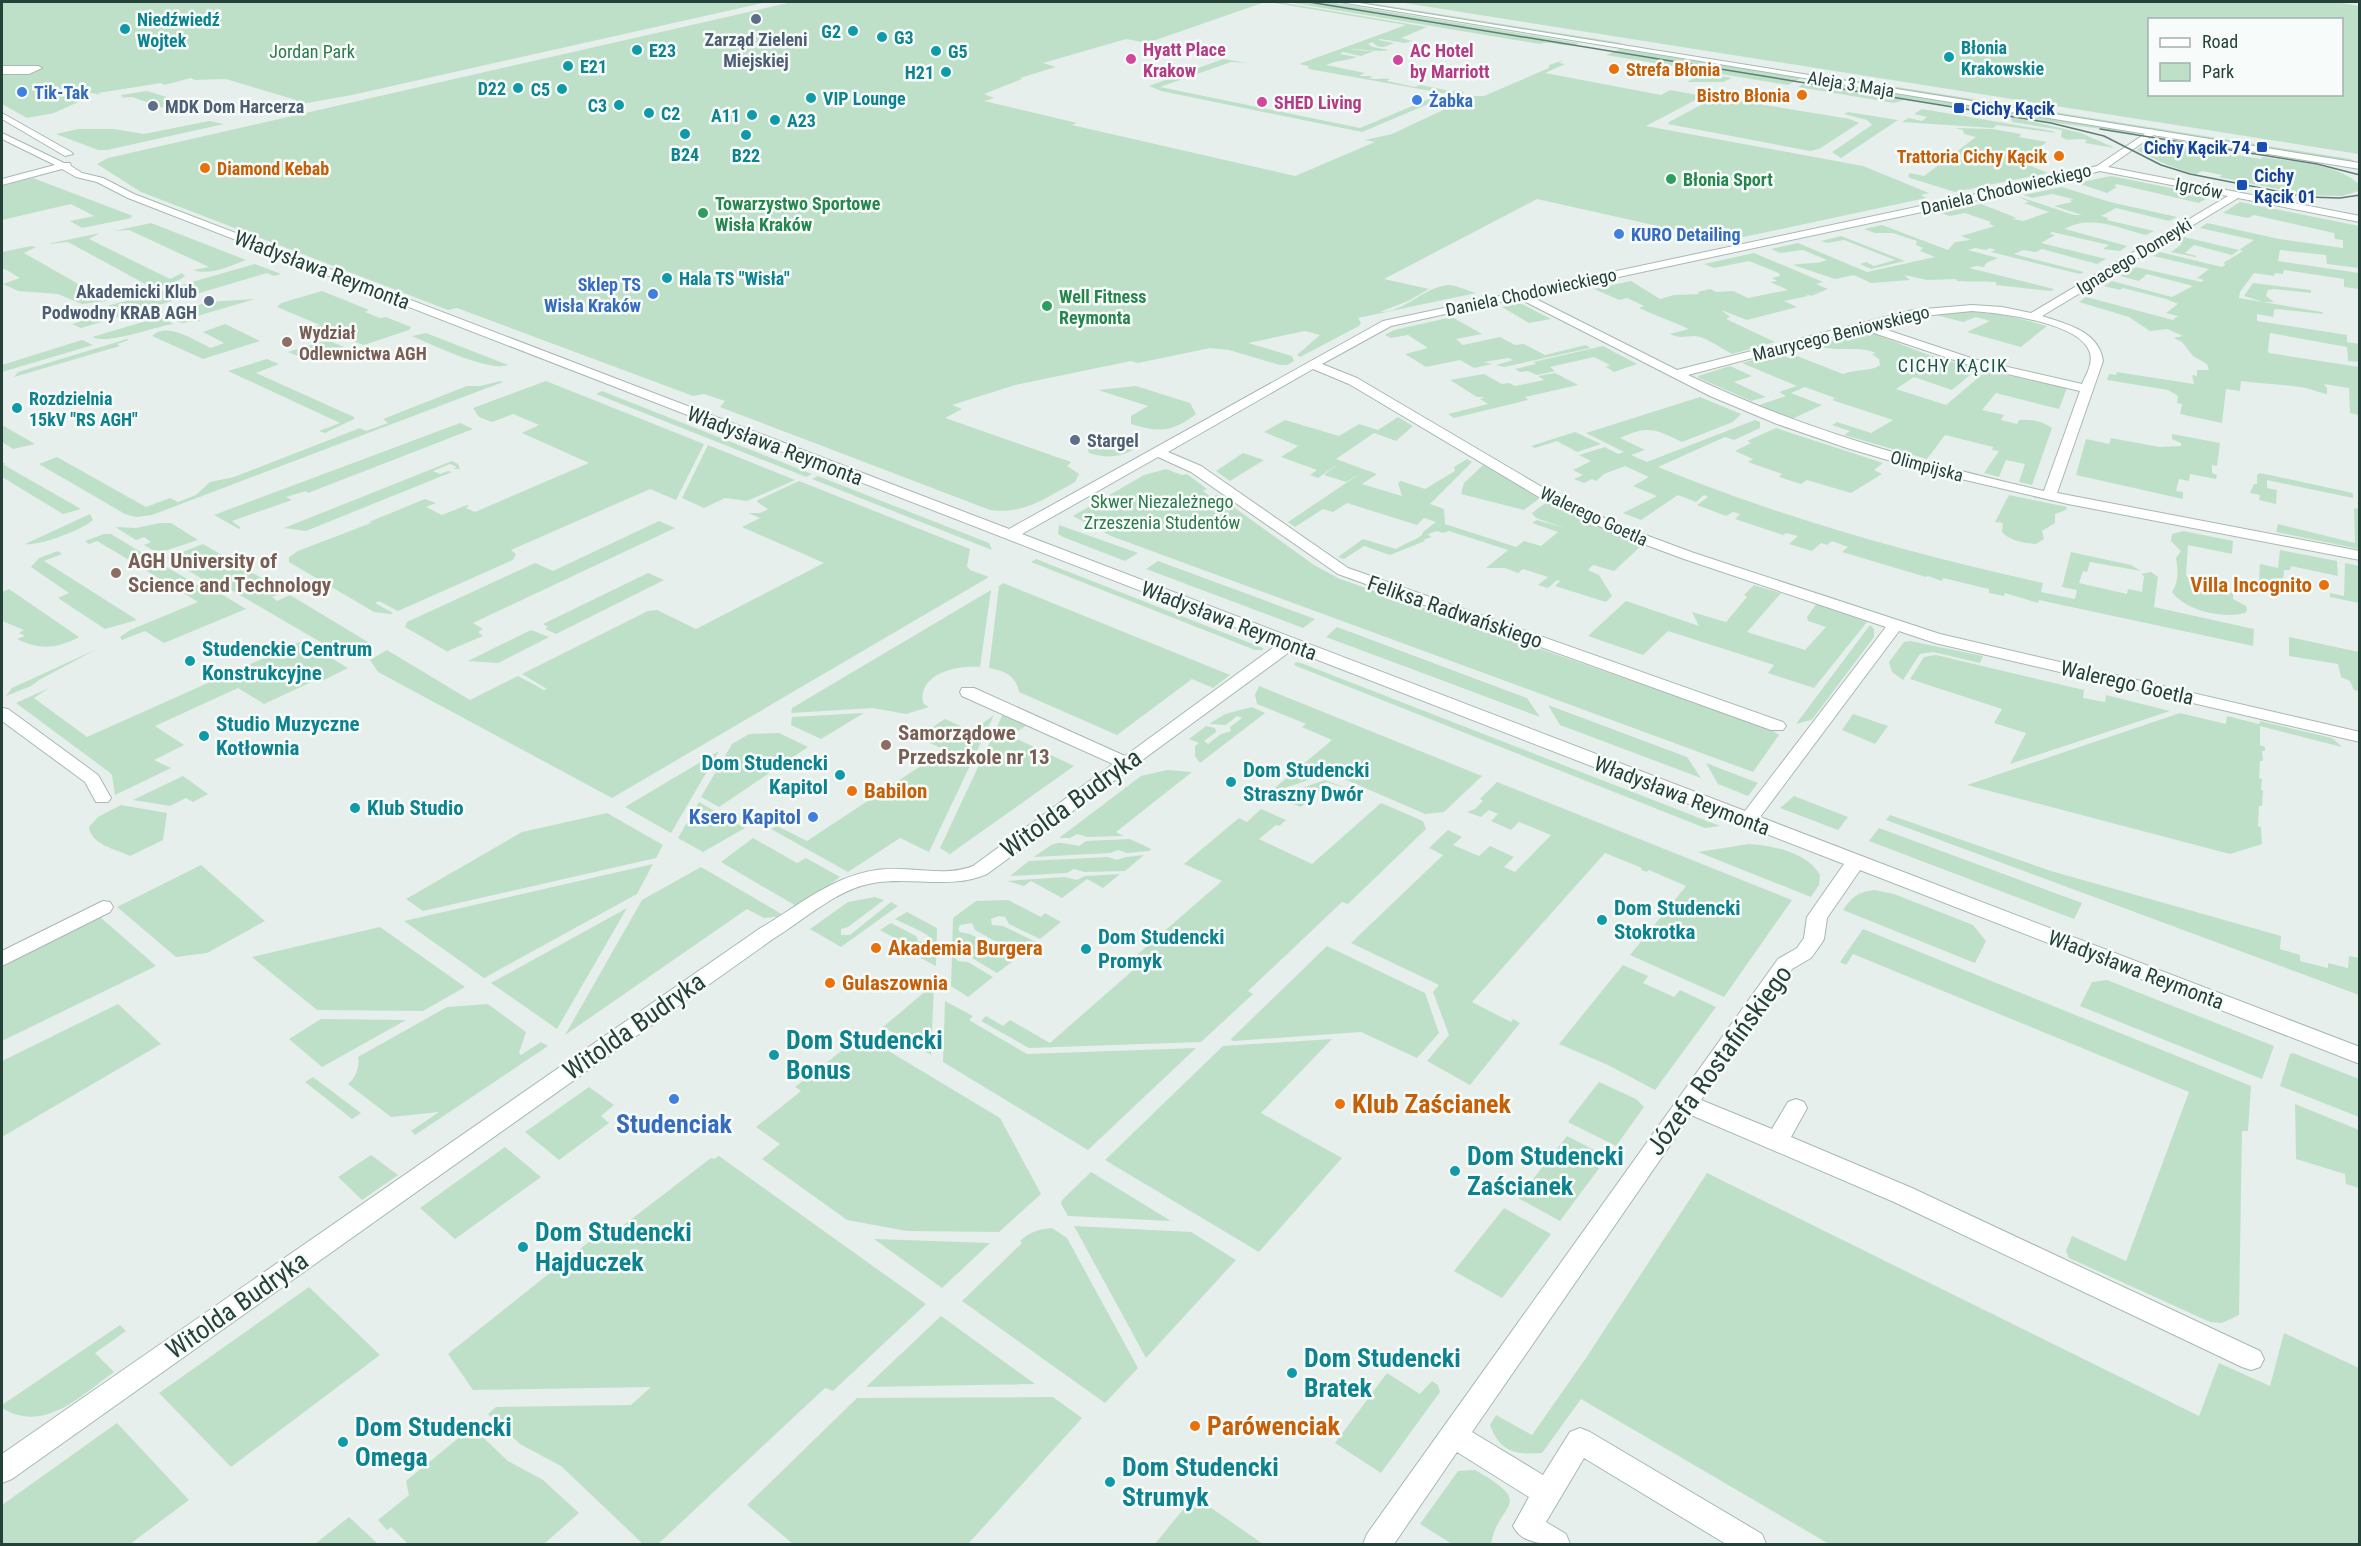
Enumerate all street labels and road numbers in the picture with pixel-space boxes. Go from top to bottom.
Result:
street label: Aleja 3 Maja [1806,67,1896,101]
street label: Daniela Chodowieckiego [1919,159,2093,219]
street label: Igrców [2174,173,2225,203]
street label: Ignacego Domeyki [2073,213,2195,299]
street label: Władysława Reymonta [231,225,413,315]
street label: Daniela Chodowieckiego [1444,264,1618,320]
street label: Maurycego Beniowskiego [1750,301,1932,365]
street label: Władysława Reymonta [684,401,866,491]
street label: Olimpijska [1888,446,1966,486]
street label: Walerego Goetla [1537,482,1651,550]
street label: Feliksa Radwańskiego [1364,571,1546,653]
street label: Władysława Reymonta [1138,576,1320,666]
street label: Walerego Goetla [2058,656,2196,710]
street label: Witolda Budryka [995,742,1147,864]
street label: Władysława Reymonta [1591,751,1773,841]
street label: Władysława Reymonta [2045,925,2227,1015]
street label: Józefa Rostafińskiego [1640,959,1798,1161]
street label: Witolda Budryka [557,966,711,1086]
street label: Witolda Budryka [160,1245,314,1365]

